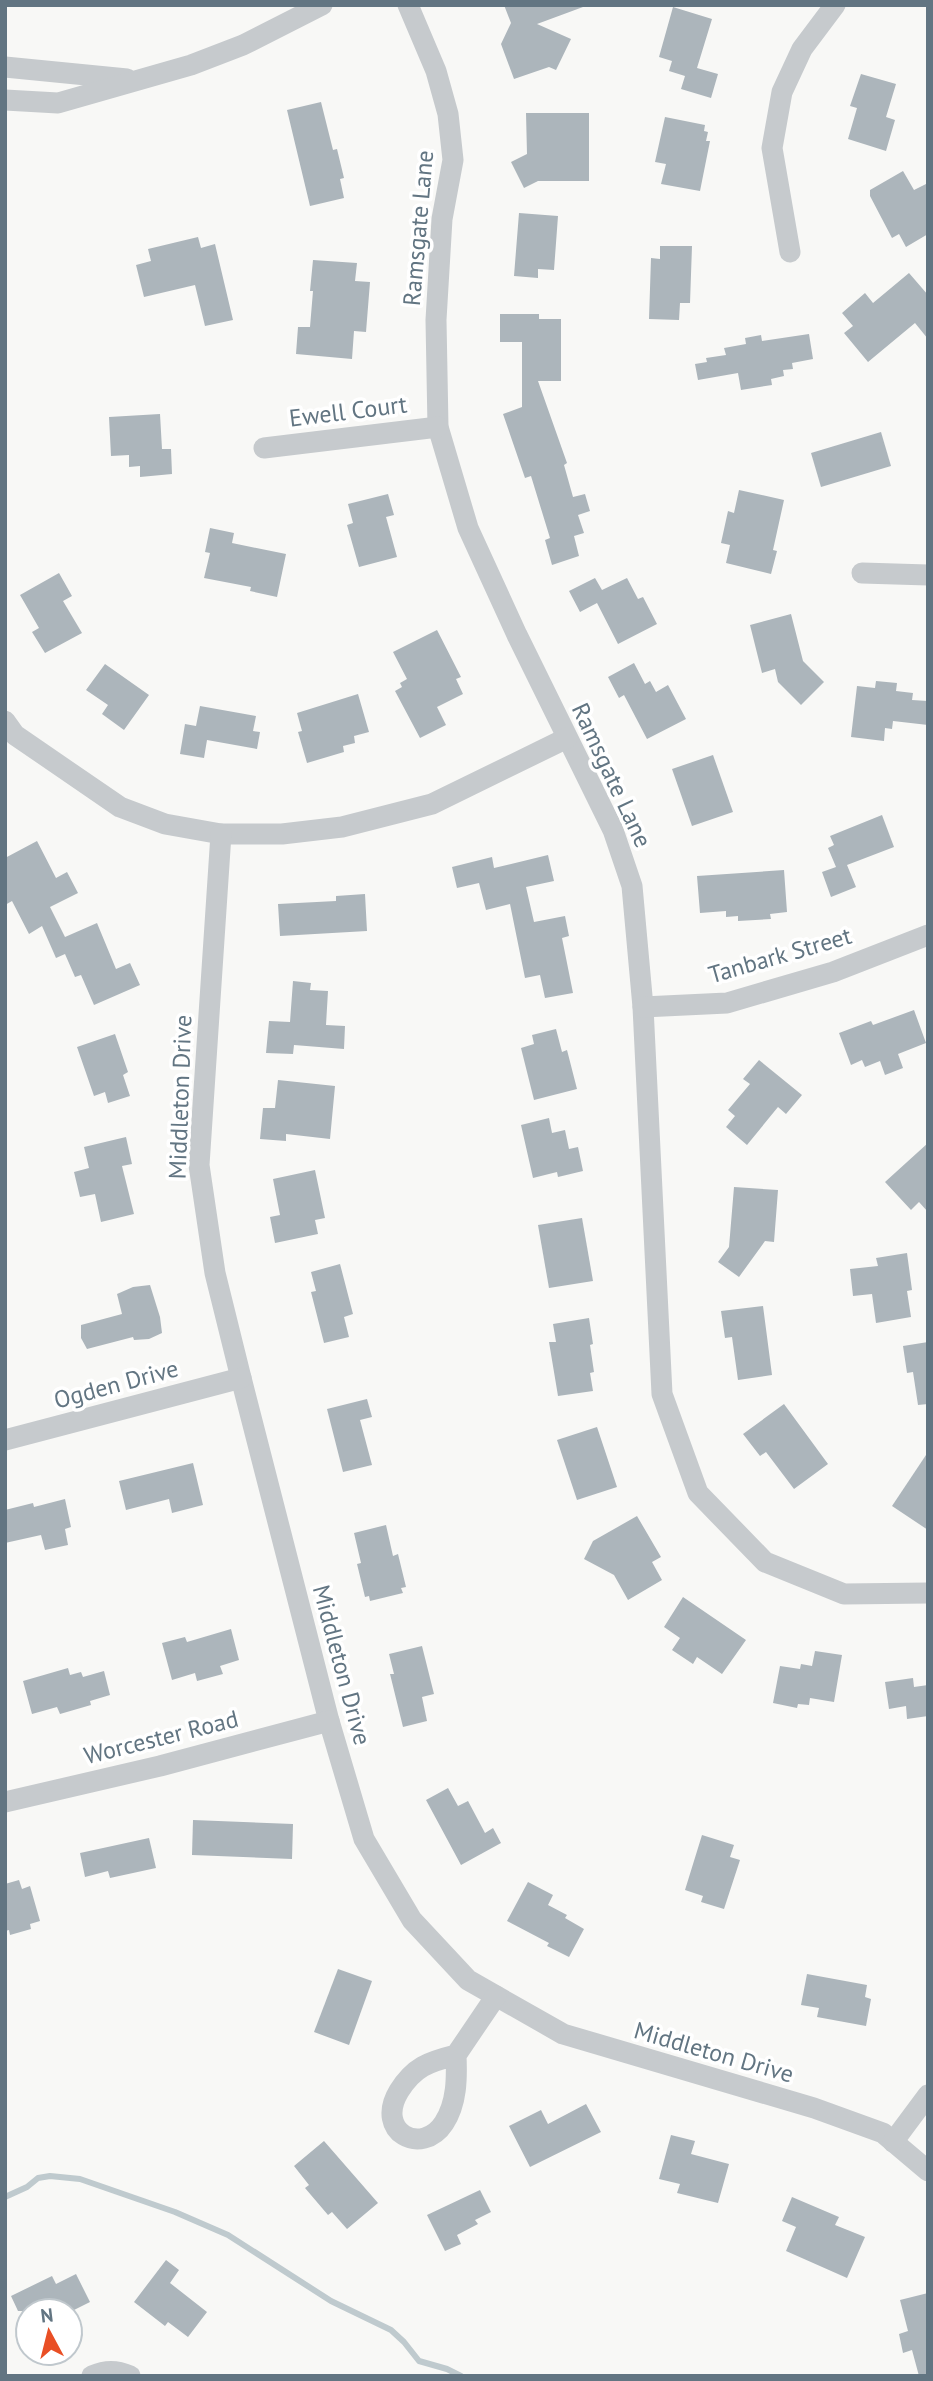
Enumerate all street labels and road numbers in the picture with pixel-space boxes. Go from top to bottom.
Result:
street label: Ramsgate Lane [396,149,440,307]
street label: Ewell Court [287,388,409,434]
street label: Ramsgate Lane [565,698,659,852]
street label: Tanbark Street [705,920,855,990]
street label: Middleton Drive [162,1014,198,1180]
street label: Ogden Drive [50,1352,182,1416]
street label: Middleton Drive [306,1582,378,1748]
street label: Worcester Road [81,1703,241,1771]
street label: Middleton Drive [631,2014,797,2090]

